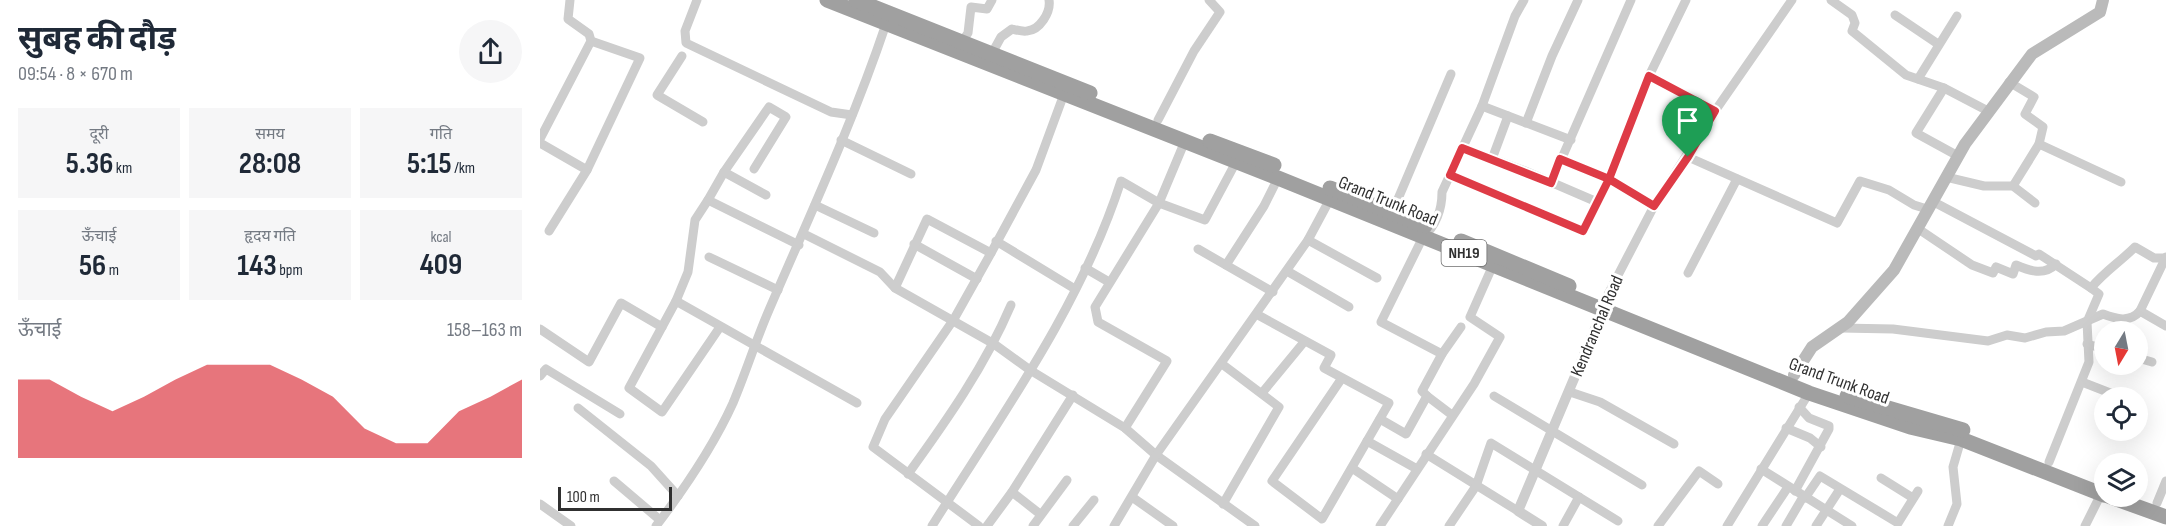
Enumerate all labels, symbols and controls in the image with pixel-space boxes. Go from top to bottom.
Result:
text: सुबह की दौड़ [18,19,176,59]
button: share [459,20,522,83]
text: 09:54 · 8 × 670 m [18,62,133,86]
pin [1662,95,1713,157]
icon: arrive [1671,104,1704,137]
text: दूरी [89,125,109,144]
text: समय [255,125,285,144]
text: गति [430,125,452,144]
text: 5.36 [66,146,113,182]
text: 28:08 [239,146,301,182]
text: 5:15 [407,146,452,182]
text: km [113,159,132,178]
text: /km [452,159,475,178]
street label: Grand Trunk Road [1335,172,1441,230]
text: ऊँचाई [82,227,116,246]
text: हृदय गति [244,227,296,246]
text: kcal [430,228,452,247]
road number: NH19 [1442,240,1486,266]
text: 409 [420,247,462,283]
text: 56 [79,248,106,284]
text: 143 [237,248,277,284]
text: m [106,261,119,280]
text: bpm [277,261,303,280]
street label: Kendranchal Road [1566,272,1628,380]
text: ऊँचाई [18,318,61,342]
text: 158–163 m [447,318,522,342]
north arrow [2094,321,2148,375]
map controls [2094,321,2148,507]
street label: Grand Trunk Road [1786,353,1892,409]
button: locate [2094,387,2148,441]
button: layers [2094,453,2148,507]
scale bar [558,484,672,512]
text: 100 m [567,488,600,507]

